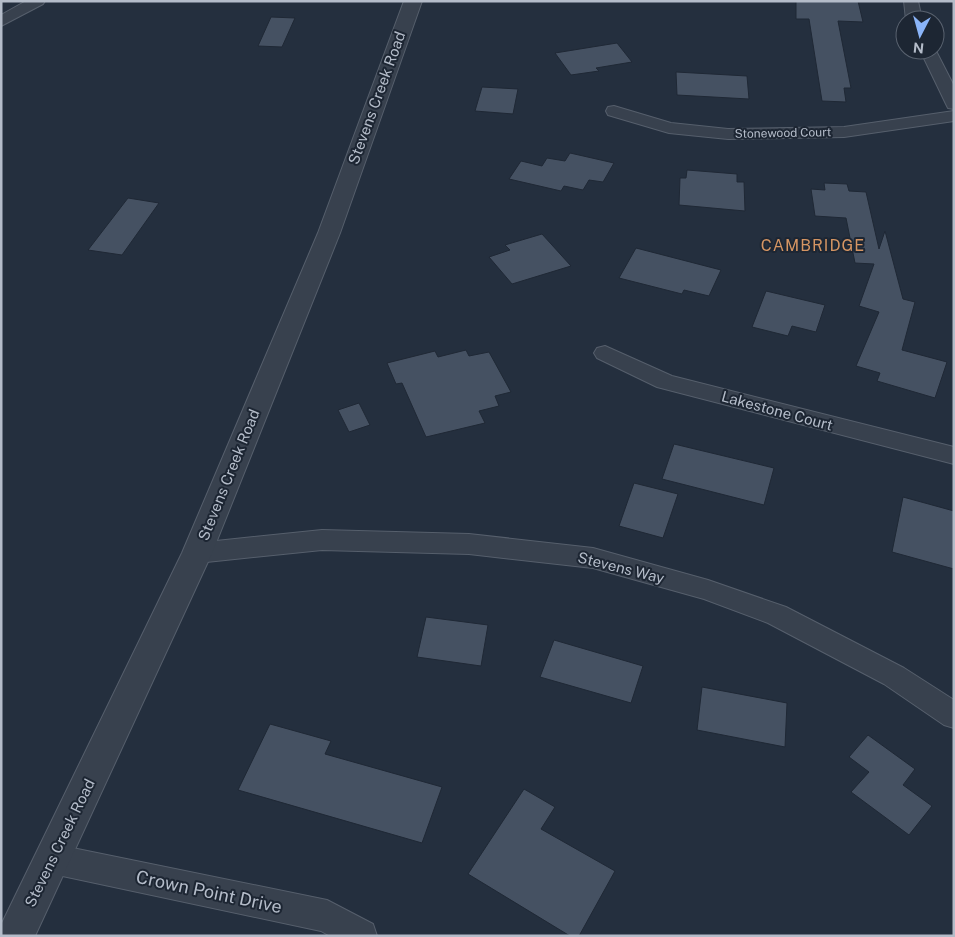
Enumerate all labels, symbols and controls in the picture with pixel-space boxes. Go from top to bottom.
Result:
north arrow [895,10,945,60]
street label: Stevens Creek Road [345,29,408,167]
text: N [912,39,925,56]
street label: Stonewood Court [734,125,832,141]
district label: CAMBRIDGE [761,236,865,255]
street label: Lakestone Court [720,387,835,434]
street label: Stevens Creek Road [194,407,263,543]
street label: Stevens Way [576,549,666,587]
street label: Stevens Creek Road [21,776,98,909]
street label: Crown Point Drive [134,866,284,917]

